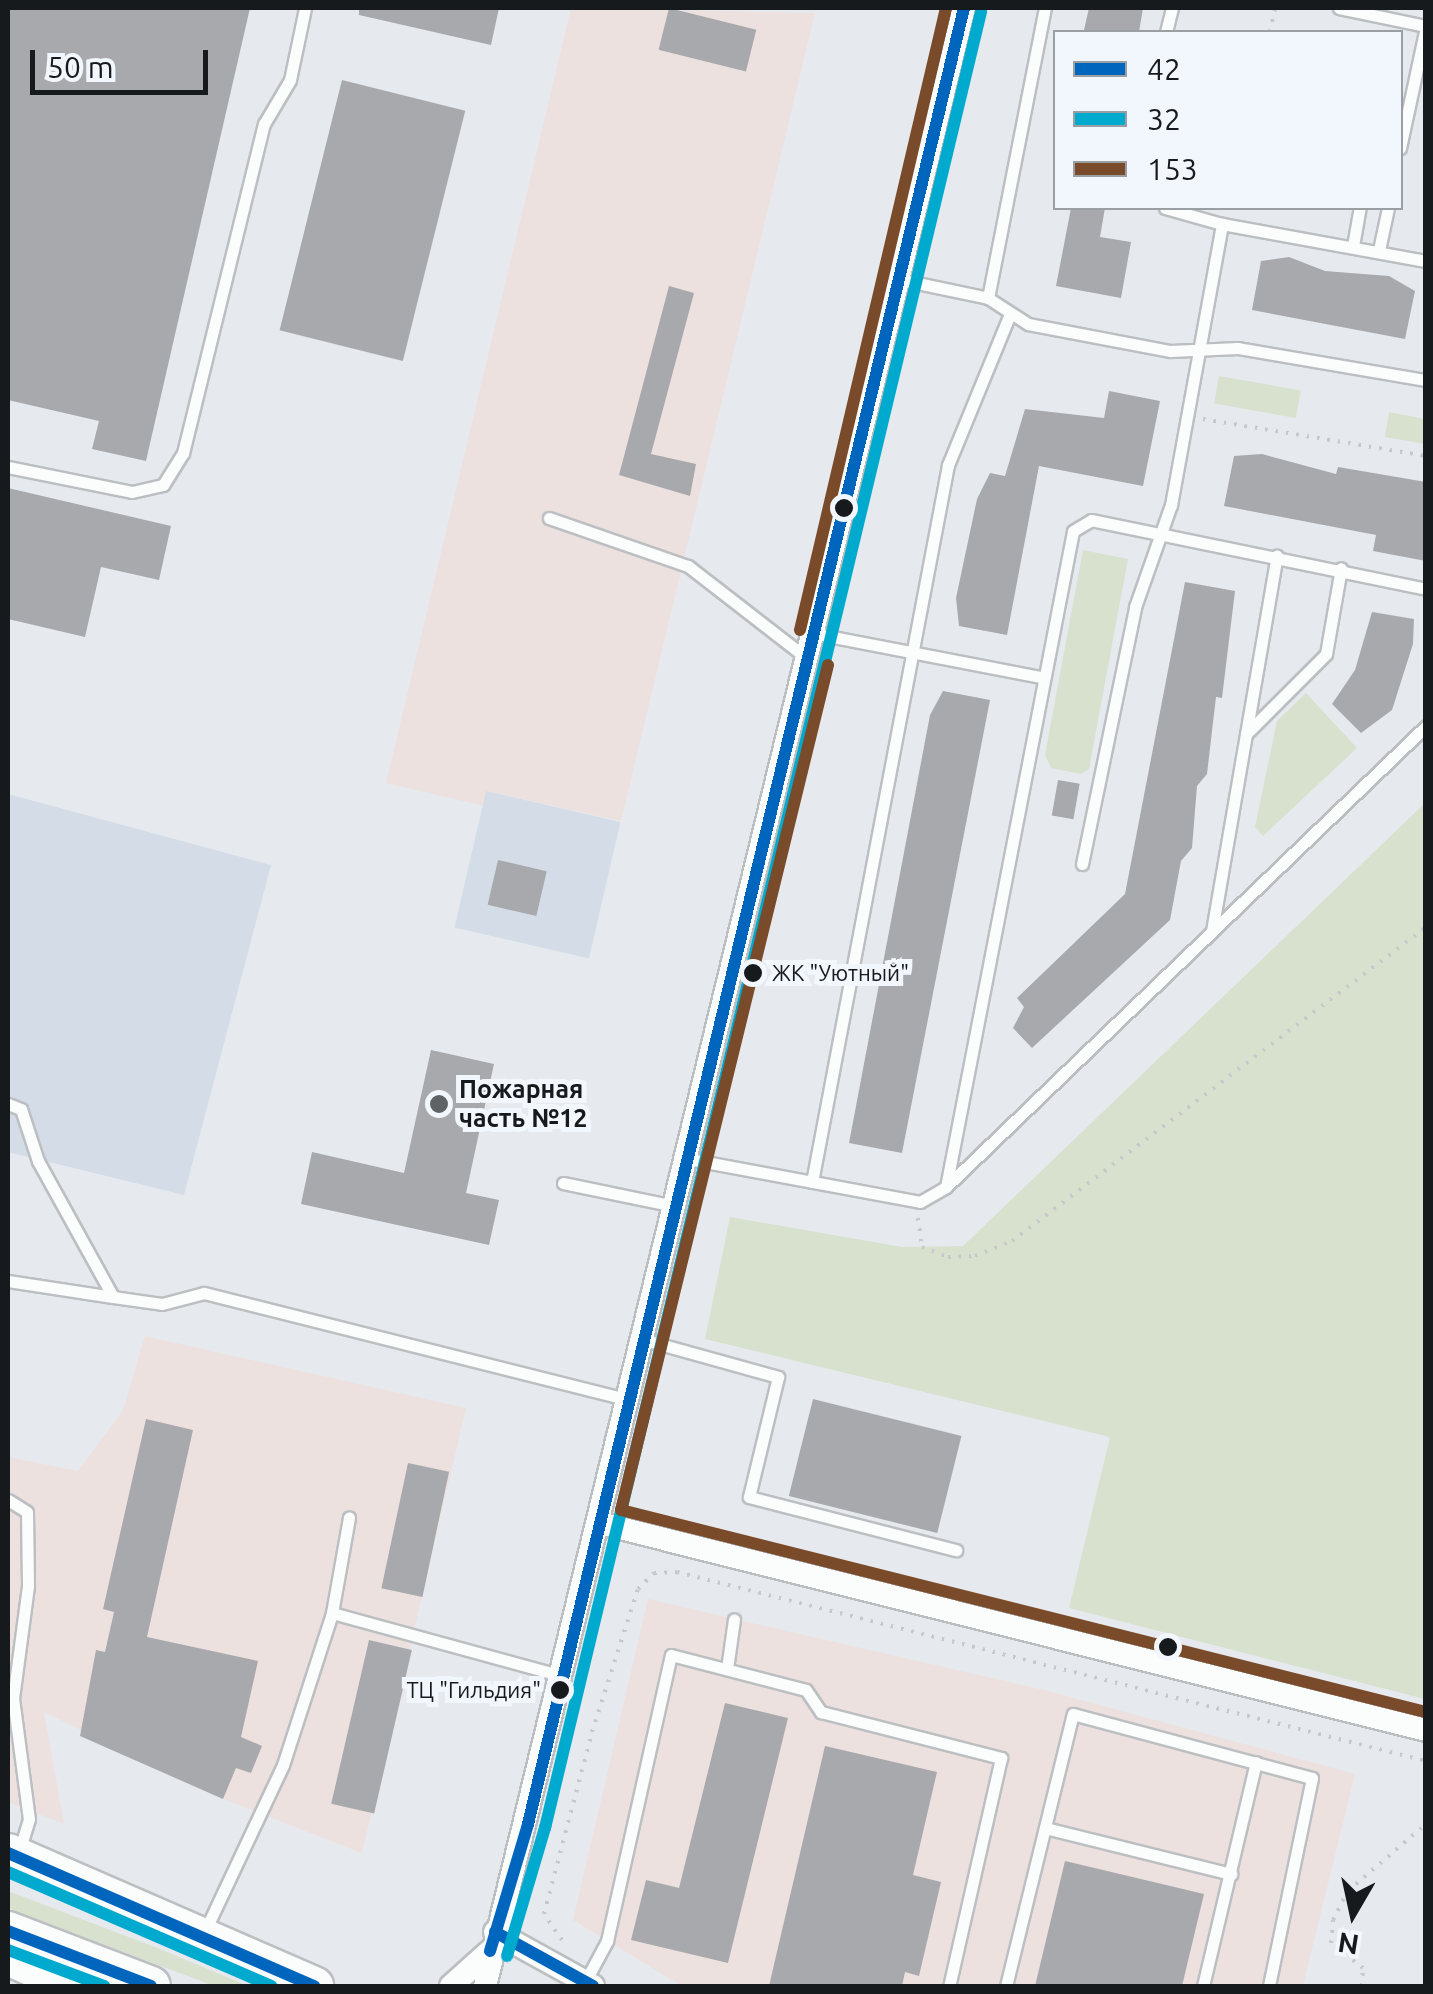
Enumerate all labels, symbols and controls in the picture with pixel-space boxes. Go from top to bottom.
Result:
scale bar [35,30,212,92]
legend [1053,30,1403,210]
text: 50 m [47,50,114,84]
text: 42 [1147,52,1181,86]
text: 32 [1147,102,1181,136]
text: 153 [1147,152,1198,186]
unlabelled marker [834,498,854,518]
place label: ЖК "Уютный" [772,960,909,986]
marker: ЖК "Уютный" [743,963,763,983]
place label: Пожарная часть №12 [459,1075,587,1134]
marker: Пожарная часть №12 [428,1093,450,1115]
unlabelled marker [1158,1637,1178,1657]
place label: ТЦ "Гильдия" [406,1677,541,1703]
marker: ТЦ "Гильдия" [550,1680,570,1700]
north arrow [1303,1864,1403,1964]
text: N [1335,1927,1361,1961]

